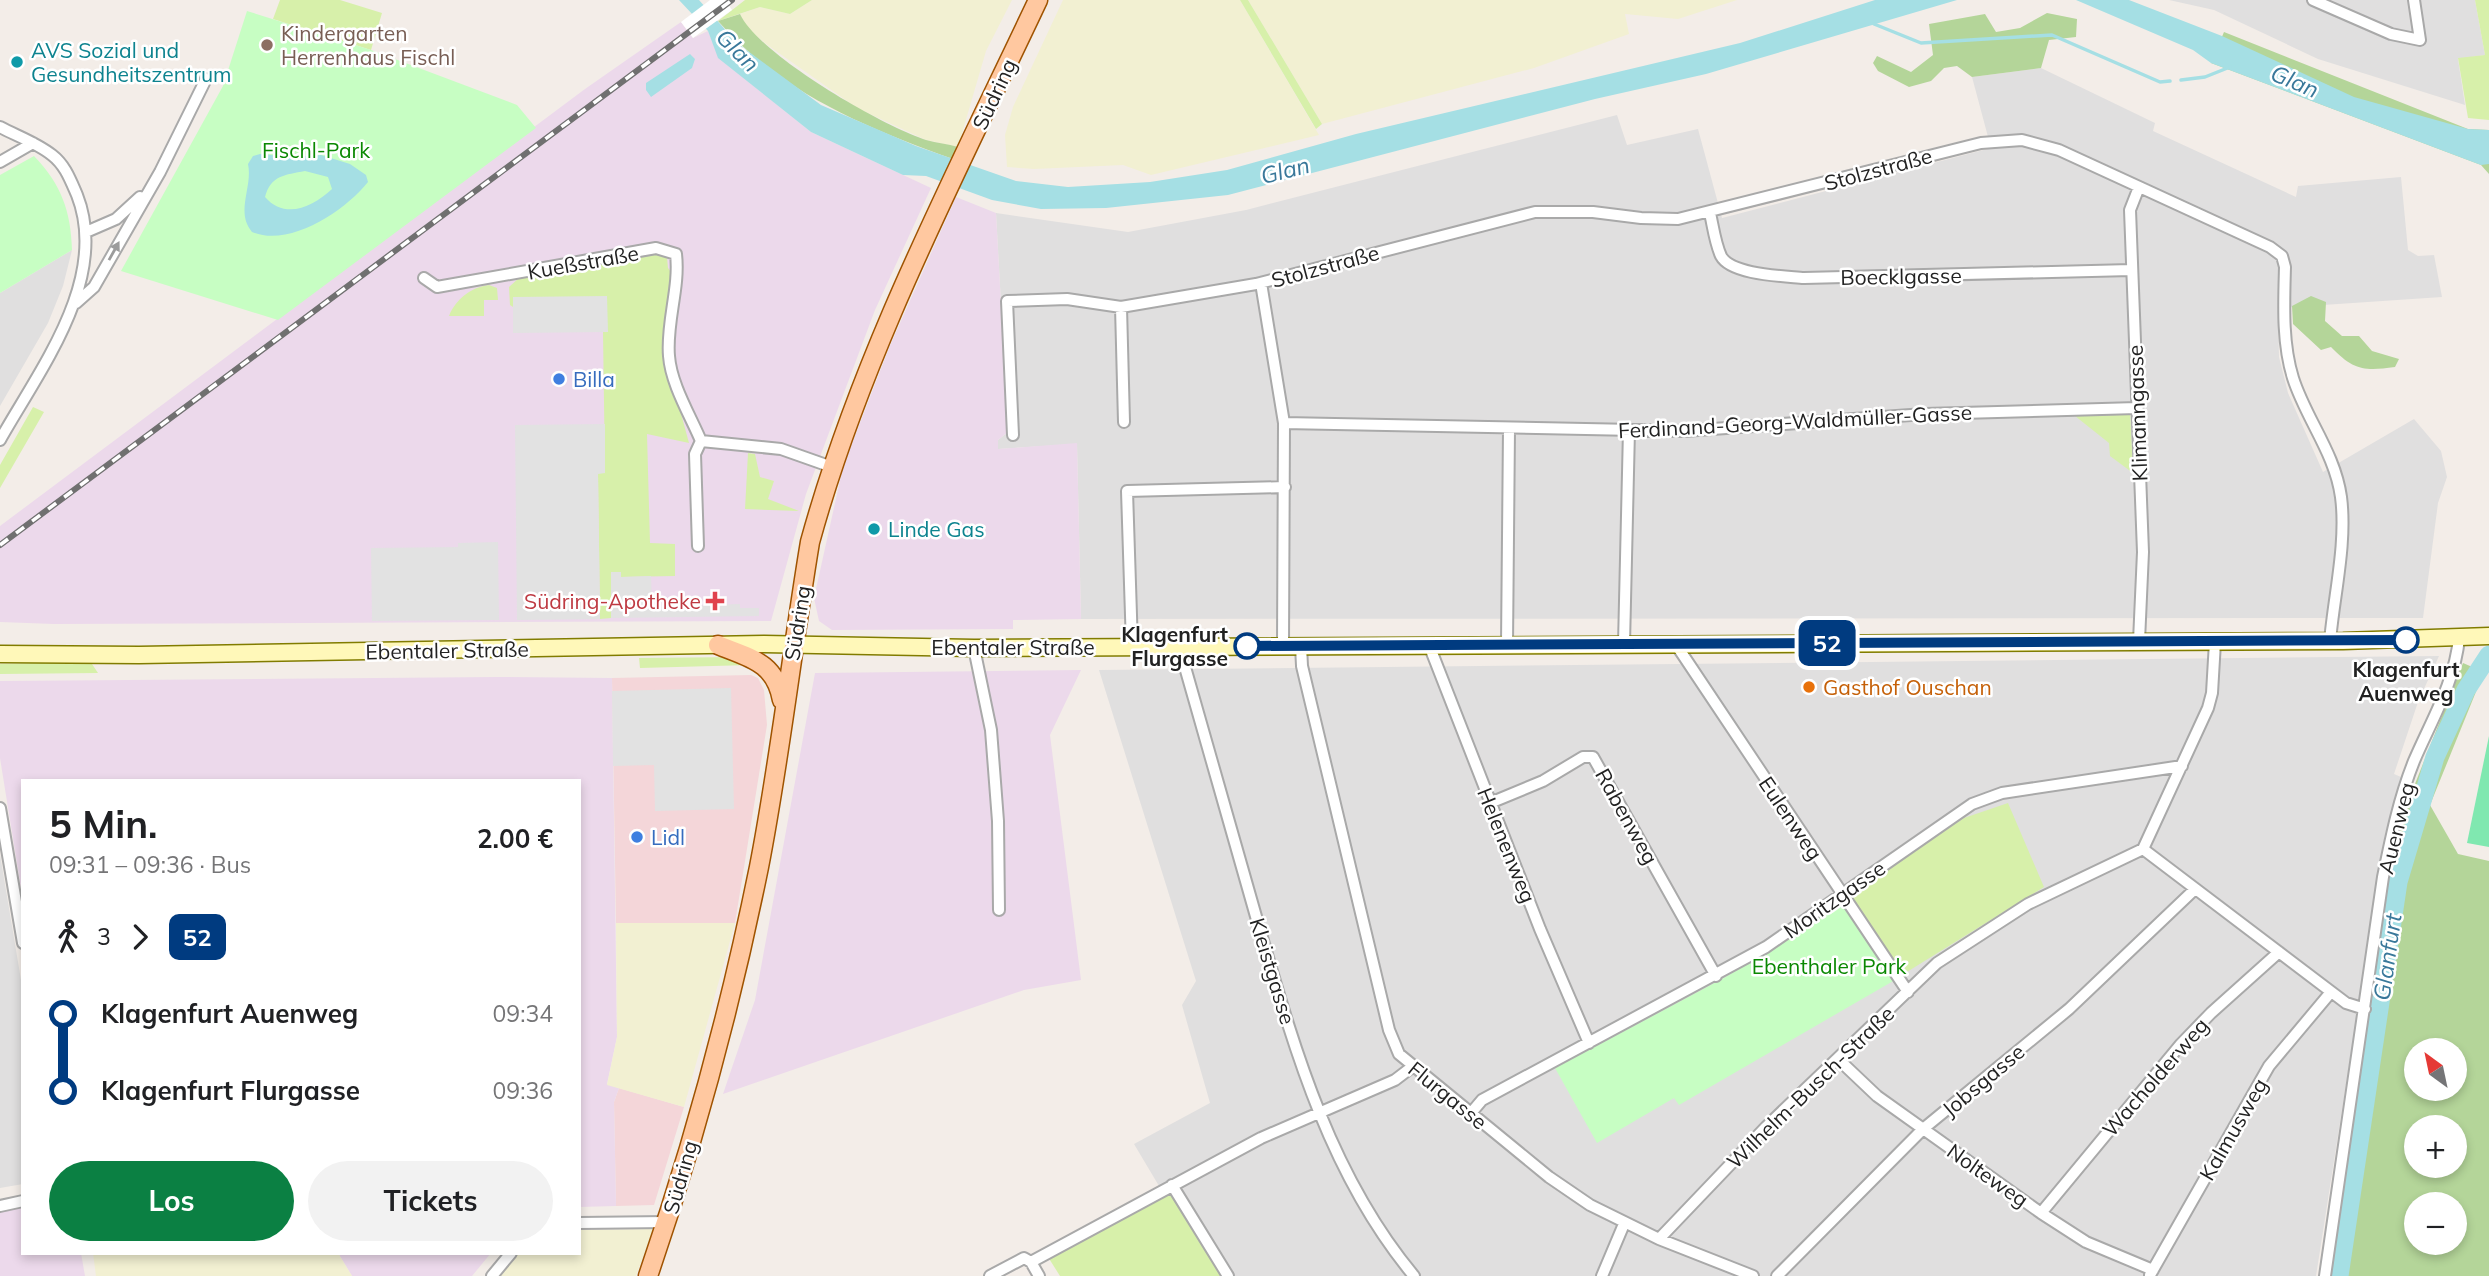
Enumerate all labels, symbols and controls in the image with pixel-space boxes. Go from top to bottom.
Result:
place label: Kindergarten Herrenhaus Fischl [281,20,455,70]
water label: Glan [710,22,766,78]
place label: AVS Sozial und Gesundheitszentrum [31,37,232,87]
marker: Kindergarten Herrenhaus Fischl [259,37,275,53]
marker: AVS Sozial und Gesundheitszentrum [9,54,25,70]
street label: Südring [966,54,1022,134]
water label: Glan [2267,58,2323,104]
park label: Fischl-Park [262,137,370,163]
street label: Stolzstraße [1821,142,1935,196]
water label: Glan [1257,150,1313,190]
street label: Kueßstraße [525,239,641,285]
street label: Stolzstraße [1268,239,1382,293]
one-way arrow [108,242,120,261]
street label: Boecklgasse [1840,262,1962,290]
street label: Klimanngasse [2122,344,2152,482]
place label: Billa [573,366,615,392]
marker: Billa [551,371,567,387]
street label: Ferdinand-Georg-Waldmüller-Gasse [1617,399,1973,443]
place label: Linde Gas [888,516,985,542]
marker: Linde Gas [866,521,882,537]
street label: Südring [778,584,816,662]
place label: Südring-Apotheke [524,588,701,614]
marker: Südring-Apotheke [707,593,723,609]
line badge: 52 [1796,620,1858,666]
place label: Klagenfurt Flurgasse [1121,621,1228,671]
marker: Klagenfurt Auenweg [2393,627,2419,653]
text: 52 [1813,628,1841,658]
marker: Klagenfurt Flurgasse [1234,633,1260,659]
street label: Ebentaler Straße [931,634,1095,660]
street label: Ebentaler Straße [365,636,529,664]
place label: Klagenfurt Auenweg [2353,656,2459,706]
place label: Gasthof Ouschan [1823,674,1992,700]
marker: Gasthof Ouschan [1801,679,1817,695]
street label: Rabenweg [1590,764,1664,868]
street label: Eulenweg [1754,771,1828,865]
street label: Auenweg [2372,780,2420,876]
street label: Helenenweg [1472,784,1542,906]
text: 5 Min. [49,800,158,848]
text: 2.00 € [477,822,553,855]
place label: Lidl [651,824,685,850]
marker: Lidl [629,829,645,845]
text: 09:31 – 09:36 · Bus [49,850,251,879]
street label: Moritzgasse [1778,854,1890,944]
water label: Glanfurt [2367,911,2408,1002]
street label: Kleistgasse [1245,915,1301,1027]
icon: walk [49,918,87,956]
icon: forward [121,918,159,956]
text: 3 [97,922,111,951]
text: 52 [183,922,212,952]
park label: Ebenthaler Park [1752,953,1907,979]
text: Klagenfurt Auenweg [101,997,358,1030]
text: 09:34 [493,999,553,1028]
street label: Wilhelm-Busch-Straße [1721,1000,1899,1174]
street label: Wacholderweg [2096,1012,2214,1142]
street label: Jobsgasse [1937,1038,2029,1122]
north arrow [2404,1038,2468,1101]
map controls [2404,1038,2467,1255]
street label: Flurgasse [1403,1055,1493,1135]
street label: Kalmusweg [2193,1073,2273,1185]
text: Klagenfurt Flurgasse [101,1074,360,1107]
text: 09:36 [493,1076,553,1105]
button: + [2404,1115,2467,1178]
street label: Südring [657,1137,703,1217]
street label: Nolteweg [1942,1138,2034,1212]
button: Los [49,1161,294,1241]
button: Tickets [308,1161,553,1241]
button: − [2404,1192,2467,1255]

